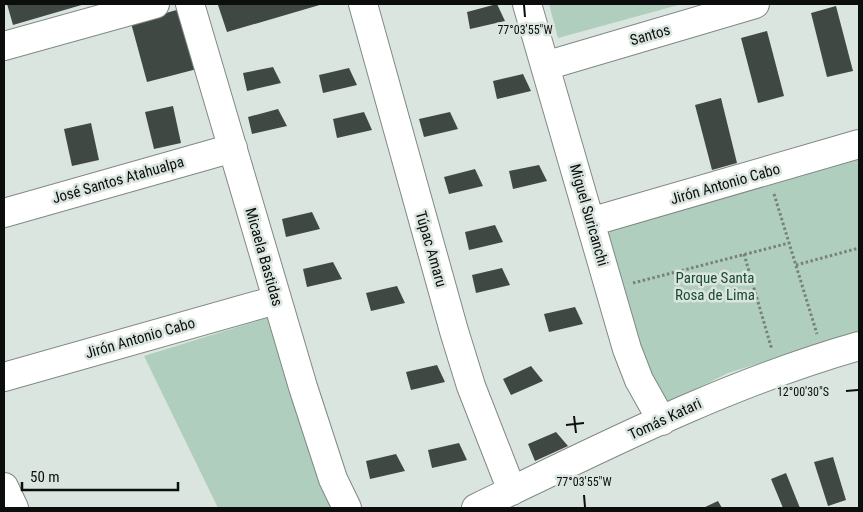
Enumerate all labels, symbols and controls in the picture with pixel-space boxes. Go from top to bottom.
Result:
street label: Santos [628,21,672,49]
text: 77°03'55"W [497,23,553,37]
street label: José Santos Atahualpa [50,153,186,207]
street label: Jirón Antonio Cabo [668,160,782,208]
street label: Miguel Suricanchi [566,162,612,268]
street label: Micaela Bastidas [241,206,287,308]
street label: Túpac Amaru [412,209,450,289]
park label: Parque Santa Rosa de Lima [675,269,755,304]
street label: Jirón Antonio Cabo [83,314,197,362]
text: 12°00'30"S [777,385,829,399]
street label: Tomás Katari [626,394,704,444]
scale bar [22,460,179,492]
text: 50 m [30,468,60,486]
text: 77°03'55"W [556,475,612,489]

